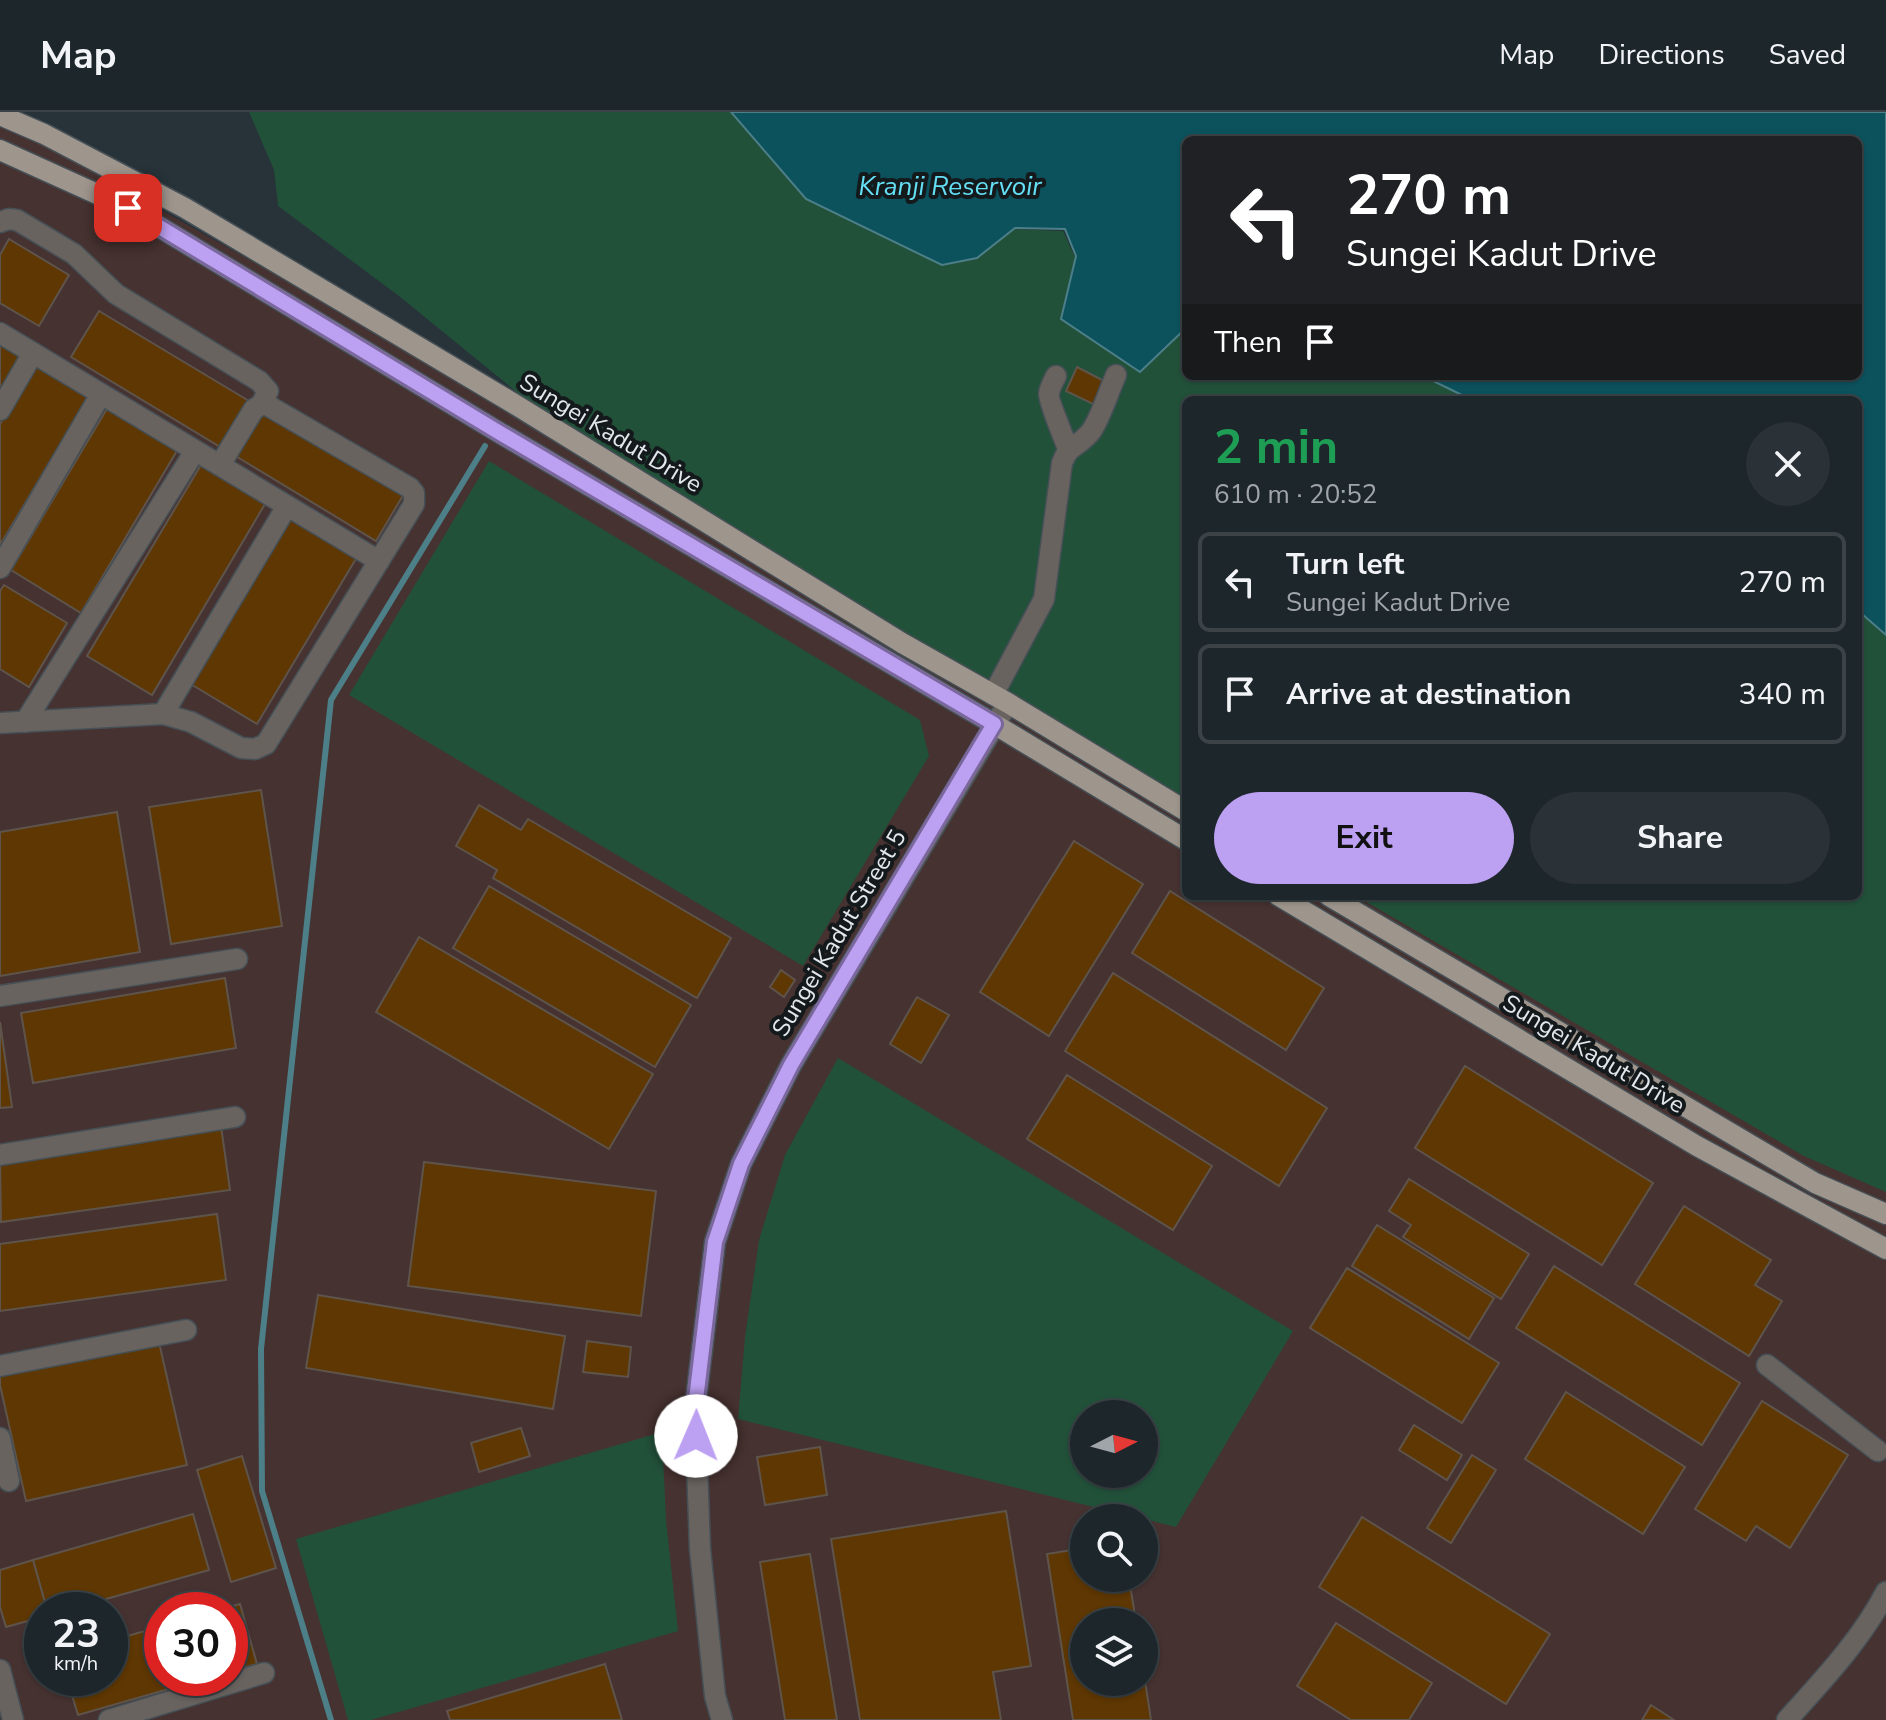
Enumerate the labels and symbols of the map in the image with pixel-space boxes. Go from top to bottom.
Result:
water label: Kranji Reservoir [858,169,1042,204]
pin [94,174,162,242]
street label: Sungei Kadut Drive [514,366,708,500]
street label: Sungei Kadut Street 5 [764,824,914,1042]
street label: Sungei Kadut Drive [1497,987,1691,1121]
position arrow [654,1394,738,1478]
north arrow [1070,1400,1158,1488]
speed limit sign: 30 [144,1592,248,1696]

